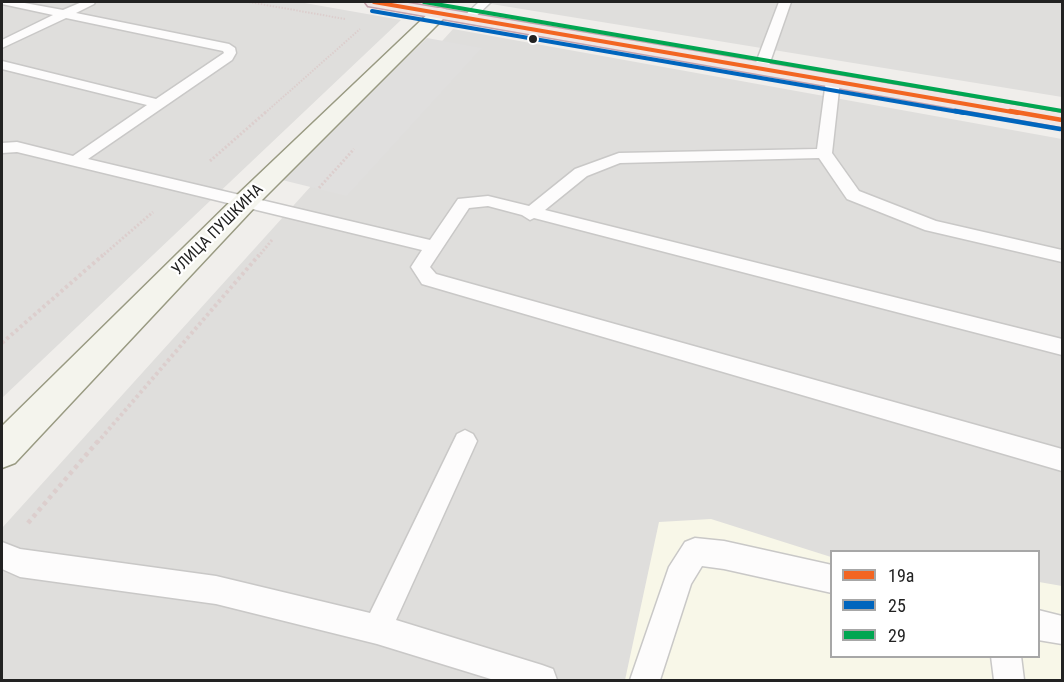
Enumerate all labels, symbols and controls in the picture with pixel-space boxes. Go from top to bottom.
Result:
unlabelled marker [527,33,539,45]
street label: УЛИЦА ПУШКИНА [168,180,268,280]
legend [830,550,1040,658]
text: 19а [888,565,914,586]
text: 25 [888,595,906,616]
text: 29 [888,625,906,646]

